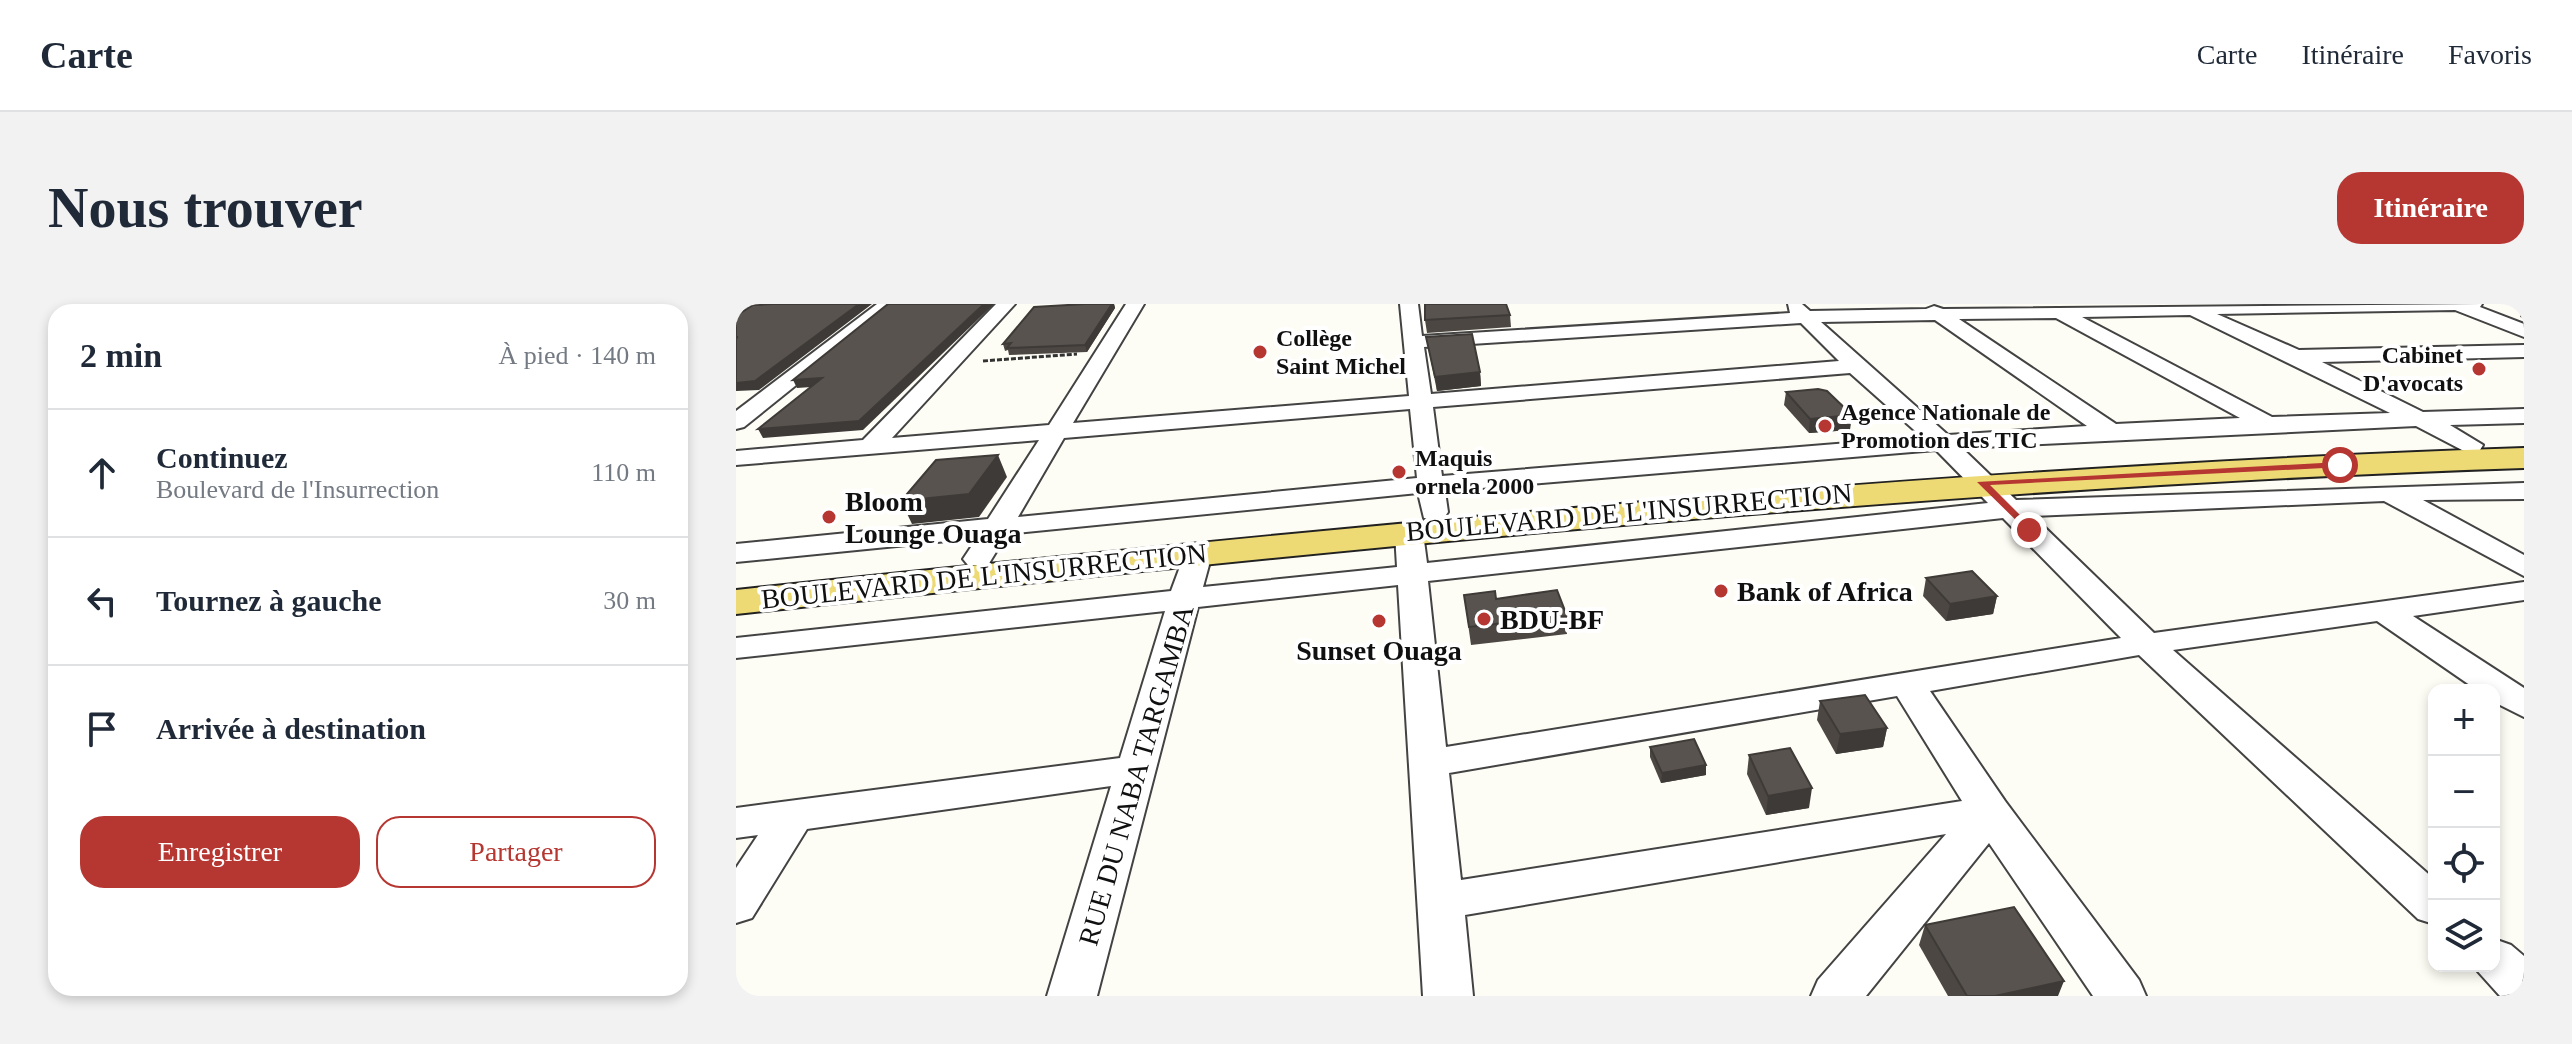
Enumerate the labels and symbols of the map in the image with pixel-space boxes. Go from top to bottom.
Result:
place label: Collège Saint Michel [1276,325,1406,379]
place label: Cabinet D'avocats [2363,342,2463,396]
marker: Collège Saint Michel [1251,343,1269,361]
marker: Cabinet D'avocats [2470,360,2488,378]
place label: Agence Nationale de Promotion des TIC [1841,399,2051,453]
marker: Agence Nationale de Promotion des TIC [1816,417,1834,435]
place label: Maquis ornela 2000 [1415,445,1534,499]
route start [2322,447,2358,483]
marker: Maquis ornela 2000 [1390,463,1408,481]
street label: BOULEVARD DE L'INSURRECTION [1405,477,1853,547]
place label: Bloom Lounge Ouaga [845,486,1022,549]
marker: Bloom Lounge Ouaga [820,508,838,526]
route end [2011,512,2047,548]
street label: BOULEVARD DE L'INSURRECTION [760,537,1208,615]
place label: Bank of Africa [1737,576,1913,607]
marker: Bank of Africa [1712,582,1730,600]
street label: RUE DU NABA TARGAMBA [1072,600,1200,949]
place label: BDU-BF [1500,604,1604,635]
marker: BDU-BF [1475,610,1493,628]
marker: Sunset Ouaga [1370,612,1388,630]
place label: Sunset Ouaga [1296,635,1462,666]

